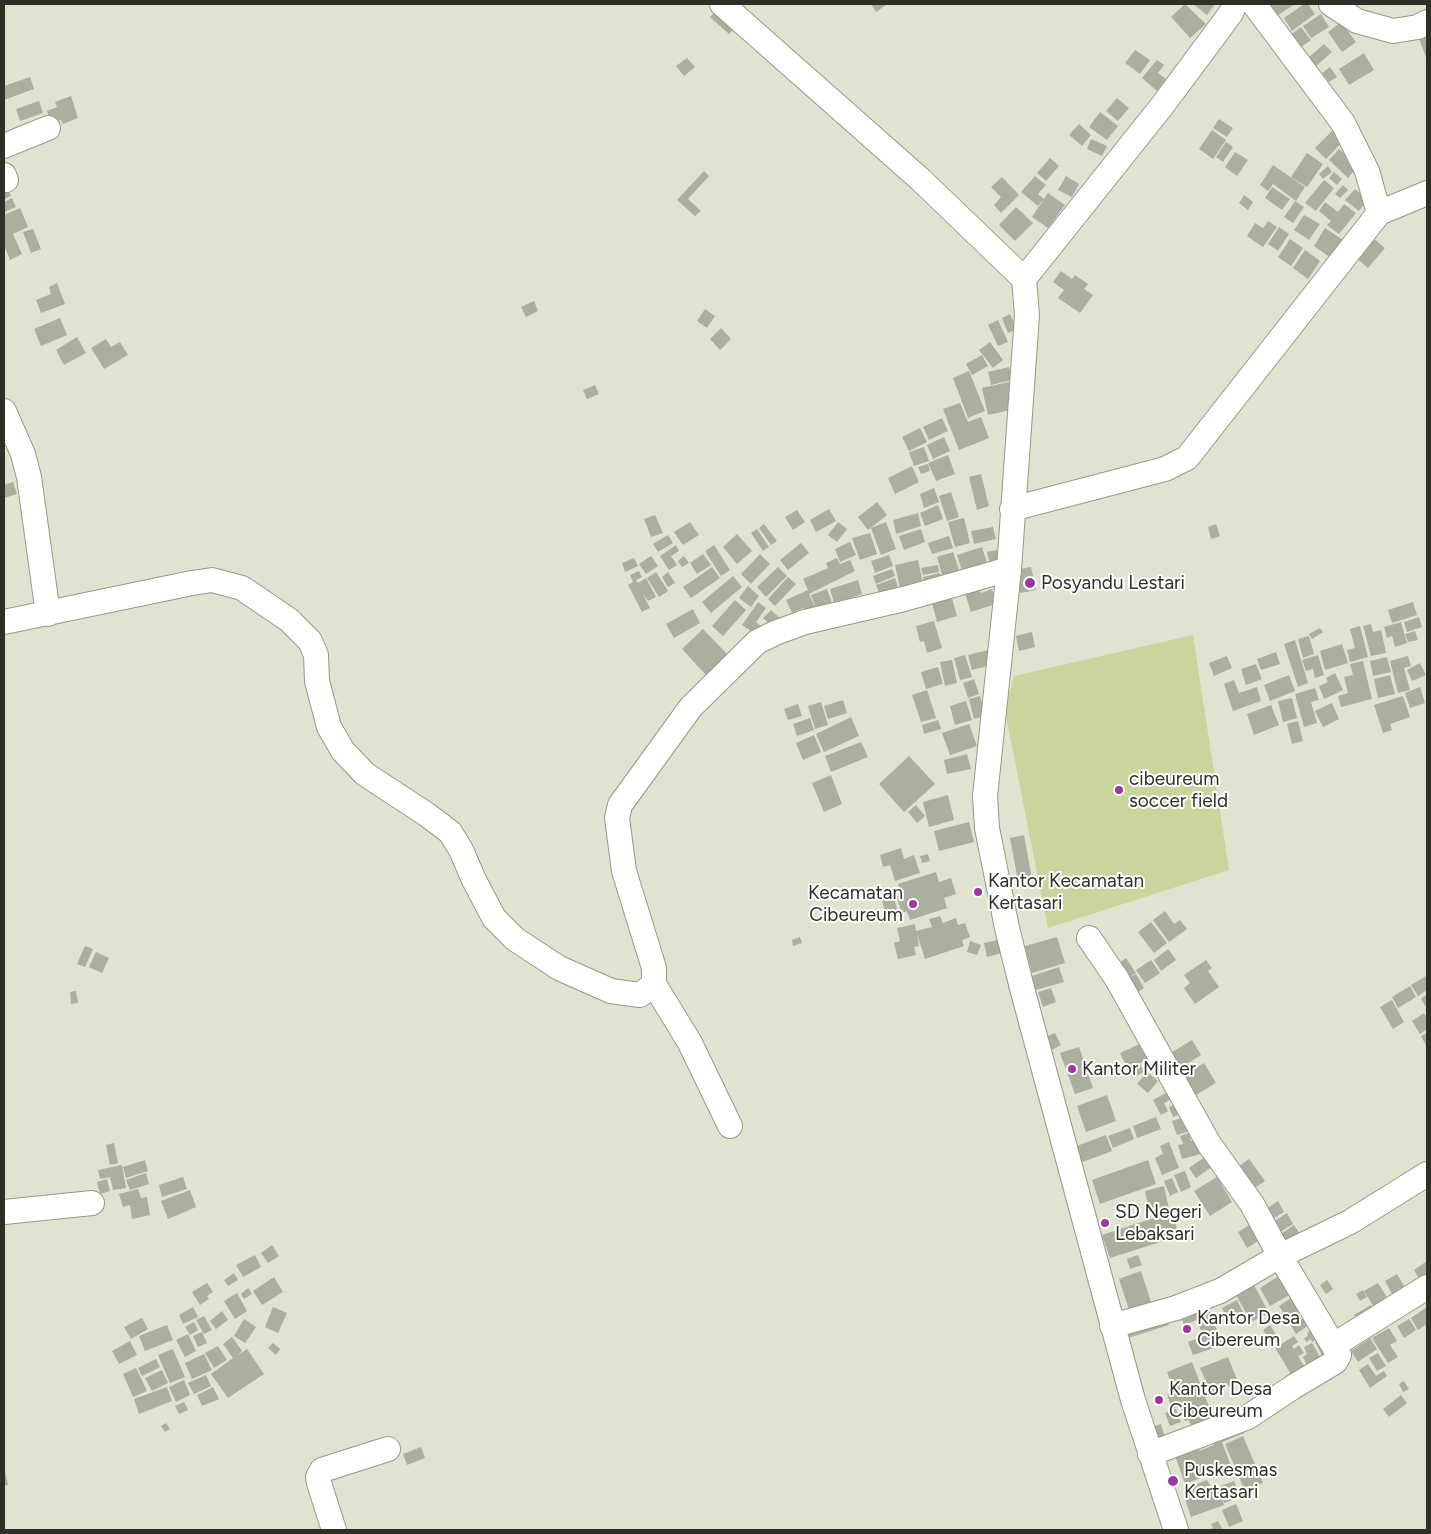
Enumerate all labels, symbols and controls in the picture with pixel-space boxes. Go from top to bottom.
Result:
place label: Posyandu Lestari [1041,572,1185,594]
marker: Posyandu Lestari [1023,576,1037,590]
place label: cibeureum soccer field [1129,768,1228,812]
marker: cibeureum soccer field [1113,784,1125,796]
place label: Kantor Kecamatan Kertasari [988,870,1144,914]
place label: Kecamatan Cibeureum [808,882,903,926]
marker: Kantor Kecamatan Kertasari [972,886,984,898]
marker: Kecamatan Cibeureum [907,898,919,910]
place label: Kantor Militer [1082,1058,1196,1080]
marker: Kantor Militer [1066,1063,1078,1075]
place label: SD Negeri Lebaksari [1115,1201,1202,1245]
marker: SD Negeri Lebaksari [1099,1217,1111,1229]
place label: Kantor Desa Cibereum [1197,1307,1300,1351]
marker: Kantor Desa Cibereum [1181,1323,1193,1335]
place label: Kantor Desa Cibeureum [1169,1378,1272,1422]
marker: Kantor Desa Cibeureum [1153,1394,1165,1406]
place label: Puskesmas Kertasari [1184,1459,1277,1503]
marker: Puskesmas Kertasari [1166,1474,1180,1488]

